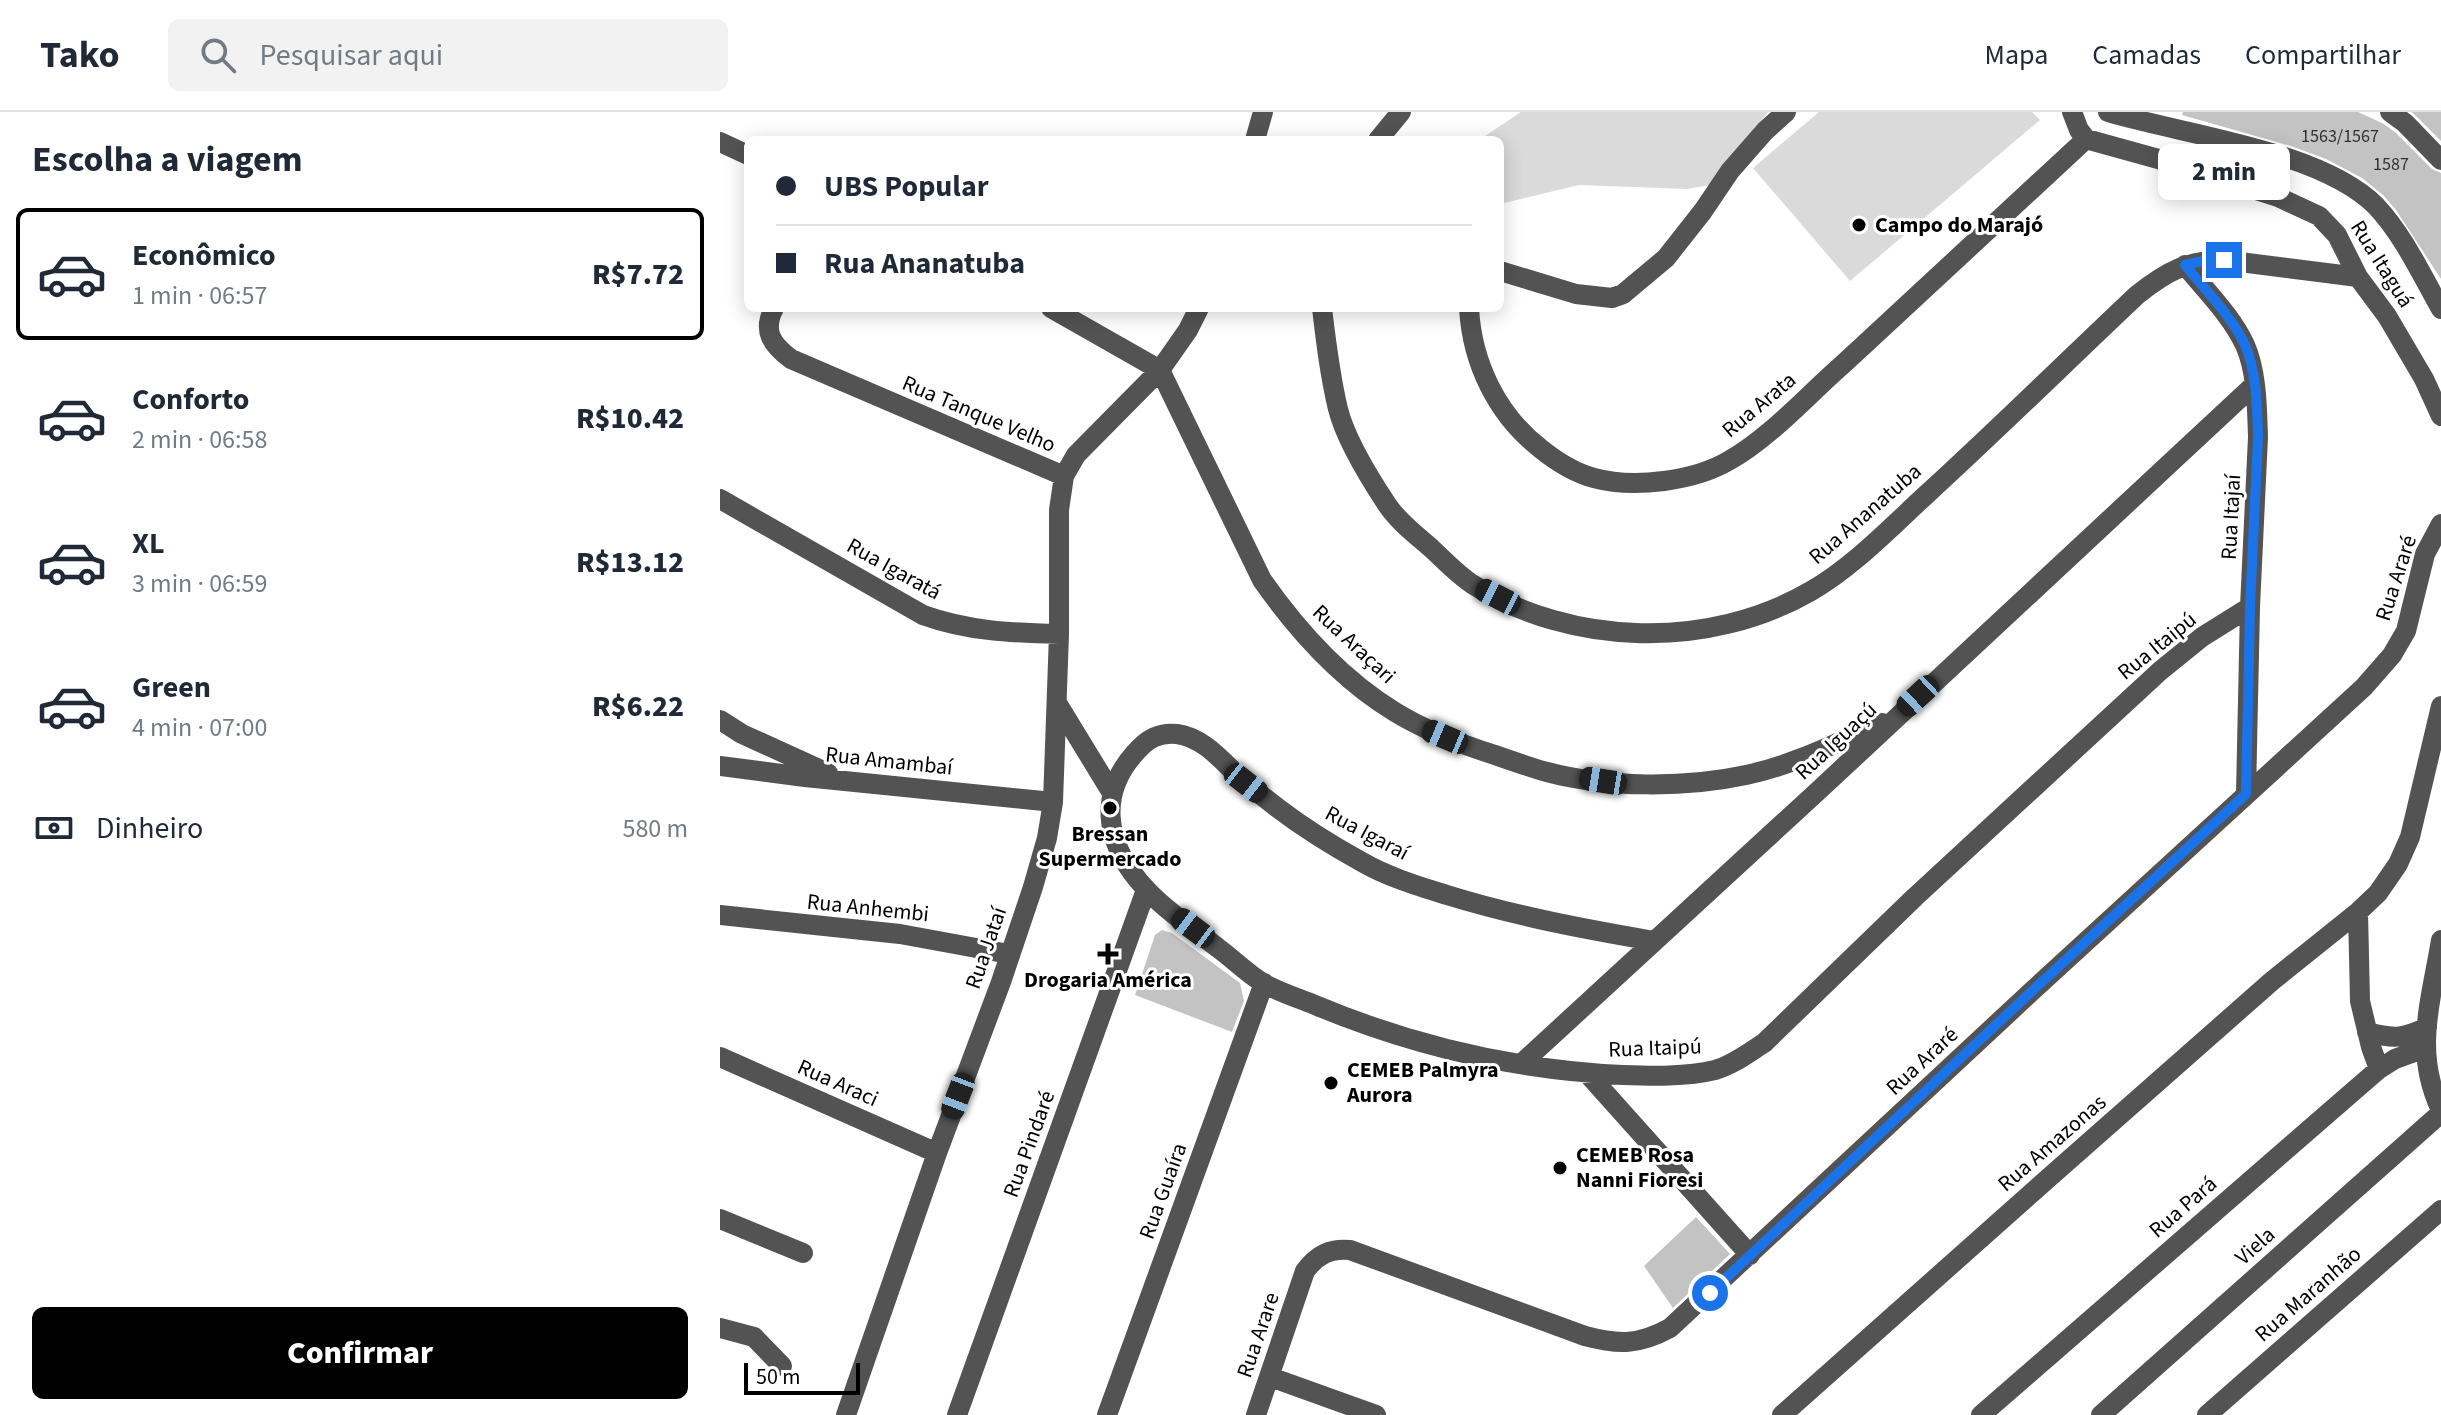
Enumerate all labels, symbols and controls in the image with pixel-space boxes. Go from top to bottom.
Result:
search box [168,19,728,91]
text: Tako [40,28,120,82]
icon: search [196,33,240,77]
text: Pesquisar aqui [260,34,443,77]
text: Mapa [1985,35,2048,75]
text: Camadas [2092,35,2201,75]
text: Compartilhar [2245,35,2401,75]
house number: 1563/1567 [2301,124,2379,149]
text: Escolha a viagem [32,134,303,185]
callout: 2 min [2158,144,2290,200]
house number: 1587 [2373,152,2409,177]
text: 2 min [2192,153,2256,190]
text: UBS Popular [824,165,989,208]
place label: Campo do Marajó [1875,209,2043,241]
street label: Rua Itaguá [2342,214,2422,314]
marker: Campo do Marajó [1850,216,1868,234]
text: Econômico [132,234,276,277]
icon: car [36,238,108,310]
text: Rua Ananatuba [824,242,1025,285]
route end [2206,242,2242,278]
text: R$7.72 [592,253,684,296]
text: 1 min · 06:57 [132,277,267,314]
street label: Rua Arata [1715,364,1803,446]
street label: Rua Tanque Velho [897,367,1061,461]
text: Conforto [132,378,249,421]
icon: car [36,382,108,454]
text: R$10.42 [576,397,684,440]
text: 2 min · 06:58 [132,421,267,458]
street label: Rua Ananatuba [1802,456,1928,572]
street label: Rua Itajaí [2213,473,2249,561]
text: XL [132,522,165,565]
icon: car [36,526,108,598]
street label: Rua Igaratá [841,530,947,608]
street label: Rua Araré [2367,531,2425,625]
text: R$13.12 [576,541,684,584]
text: 3 min · 06:59 [132,565,267,602]
car [1471,575,1525,619]
street label: Rua Araçari [1305,597,1403,691]
street label: Rua Itaipú [2111,604,2203,688]
text: Green [132,666,211,709]
icon: car [36,670,108,742]
car [1892,671,1944,721]
text: R$6.22 [592,685,684,728]
street label: Rua Iguaçú [1788,695,1884,787]
text: 4 min · 07:00 [132,709,267,746]
car [1418,717,1472,757]
street label: Rua Amambaí [824,738,955,784]
car [1220,759,1272,807]
car [1577,765,1629,797]
street label: Rua Igaraí [1319,797,1415,869]
marker: Bressan Supermercado [1101,799,1119,817]
icon: cash [32,806,76,850]
text: Dinheiro [96,807,203,850]
text: 580 m [622,810,688,847]
place label: Bressan Supermercado [1039,818,1181,875]
street label: Rua Anhembi [805,886,931,930]
street label: Rua Jataí [957,902,1015,993]
car [1167,904,1219,952]
marker: Drogaria América [1099,945,1117,963]
place label: Drogaria América [1024,964,1192,996]
street label: Rua Araré [1879,1019,1965,1103]
street label: Rua Itaipú [1608,1030,1702,1066]
street label: Rua Araci [792,1051,884,1115]
place label: CEMEB Palmyra Aurora [1346,1054,1499,1111]
car [938,1069,978,1123]
marker: CEMEB Palmyra Aurora [1322,1074,1340,1092]
street label: Rua Pindaré [995,1086,1063,1202]
street label: Rua Amazonas [1991,1087,2113,1199]
street label: Rua Guaíra [1131,1138,1195,1244]
place label: CEMEB Rosa Nanni Fioresi [1576,1139,1703,1196]
marker: CEMEB Rosa Nanni Fioresi [1551,1159,1569,1177]
street label: Rua Pará [2142,1168,2224,1246]
street label: Viela [2228,1219,2282,1273]
street label: Rua Maranhão [2248,1239,2368,1349]
route start [1692,1275,1728,1311]
street label: Rua Arare [1228,1288,1288,1382]
button: Confirmar [32,1307,688,1399]
scale bar [744,1359,860,1395]
text: 50 m [756,1361,801,1393]

